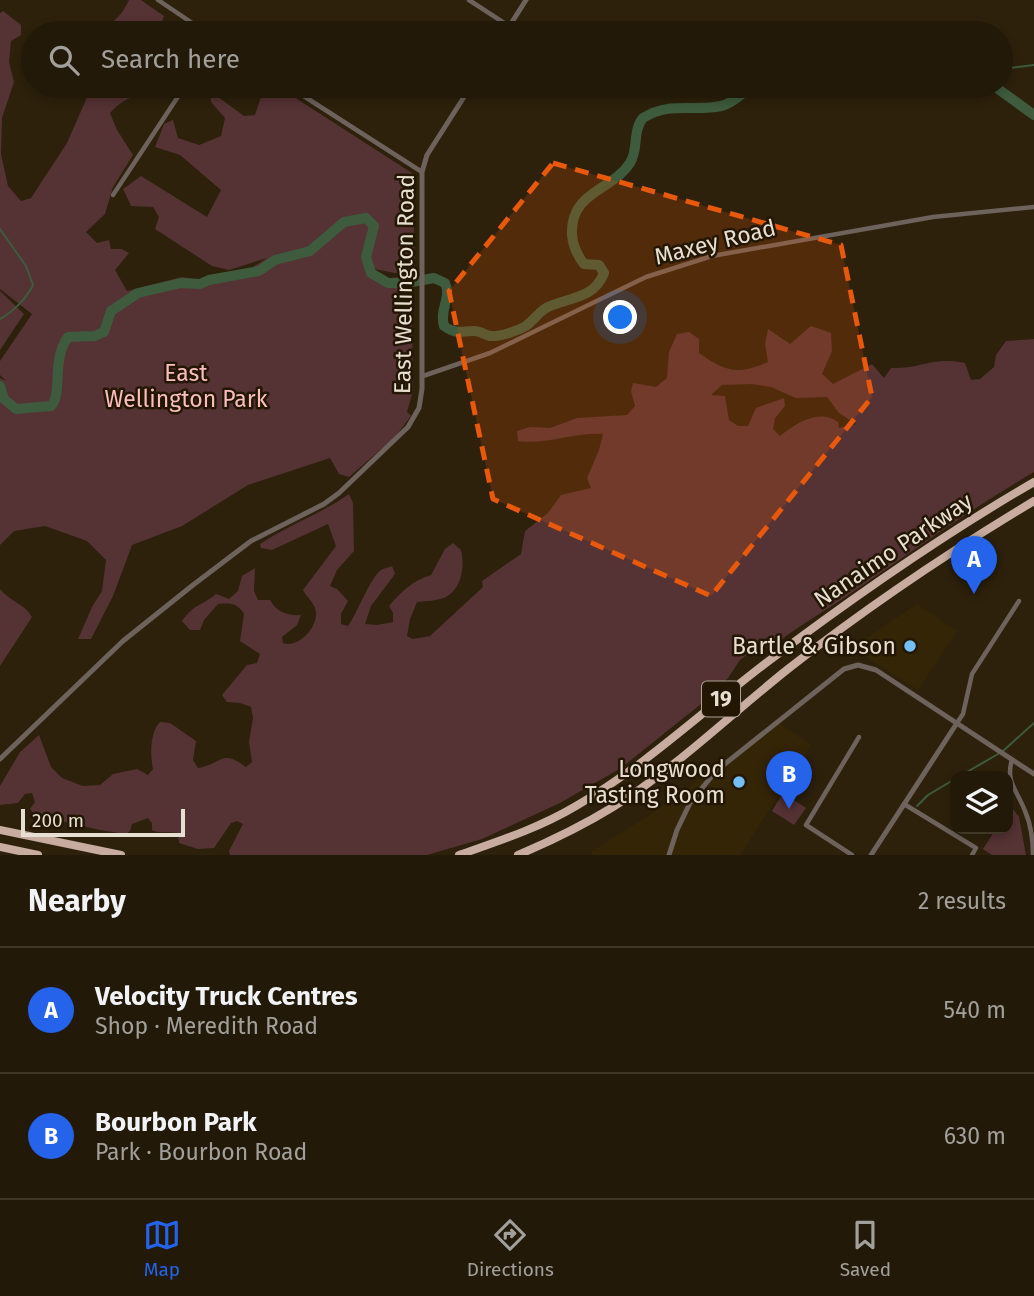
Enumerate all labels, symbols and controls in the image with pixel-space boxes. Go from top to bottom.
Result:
search box [21,21,1013,98]
icon: search [45,41,83,79]
text: Search here [101,44,240,75]
street label: East Wellington Road [388,174,420,394]
street label: Maxey Road [651,213,779,271]
your location [603,300,637,334]
park label: East Wellington Park [105,359,268,413]
street label: Nanaimo Parkway [809,486,978,613]
pin: A [951,536,997,594]
place label: Bartle & Gibson [732,632,896,660]
marker: Bartle & Gibson [902,638,918,654]
road number: 19 [702,682,740,716]
pin: B [766,751,812,809]
place label: Longwood Tasting Room [585,755,725,809]
map controls [950,771,1013,834]
button: layers [950,771,1013,834]
marker: Longwood Tasting Room [731,774,747,790]
scale bar [21,806,186,838]
text: 200 m [32,809,84,832]
text: Nearby [28,883,126,919]
text: 2 results [918,887,1006,915]
text: Velocity Truck Centres [95,981,358,1012]
text: A [44,996,58,1024]
text: 540 m [944,996,1006,1024]
text: Shop · Meredith Road [95,1012,318,1040]
text: Bourbon Park [95,1107,257,1138]
text: B [44,1122,58,1150]
text: 630 m [944,1122,1006,1150]
text: Park · Bourbon Road [95,1138,307,1166]
tab: Map [143,1216,181,1281]
tab: Directions [467,1216,554,1281]
tab: Saved [840,1216,891,1281]

